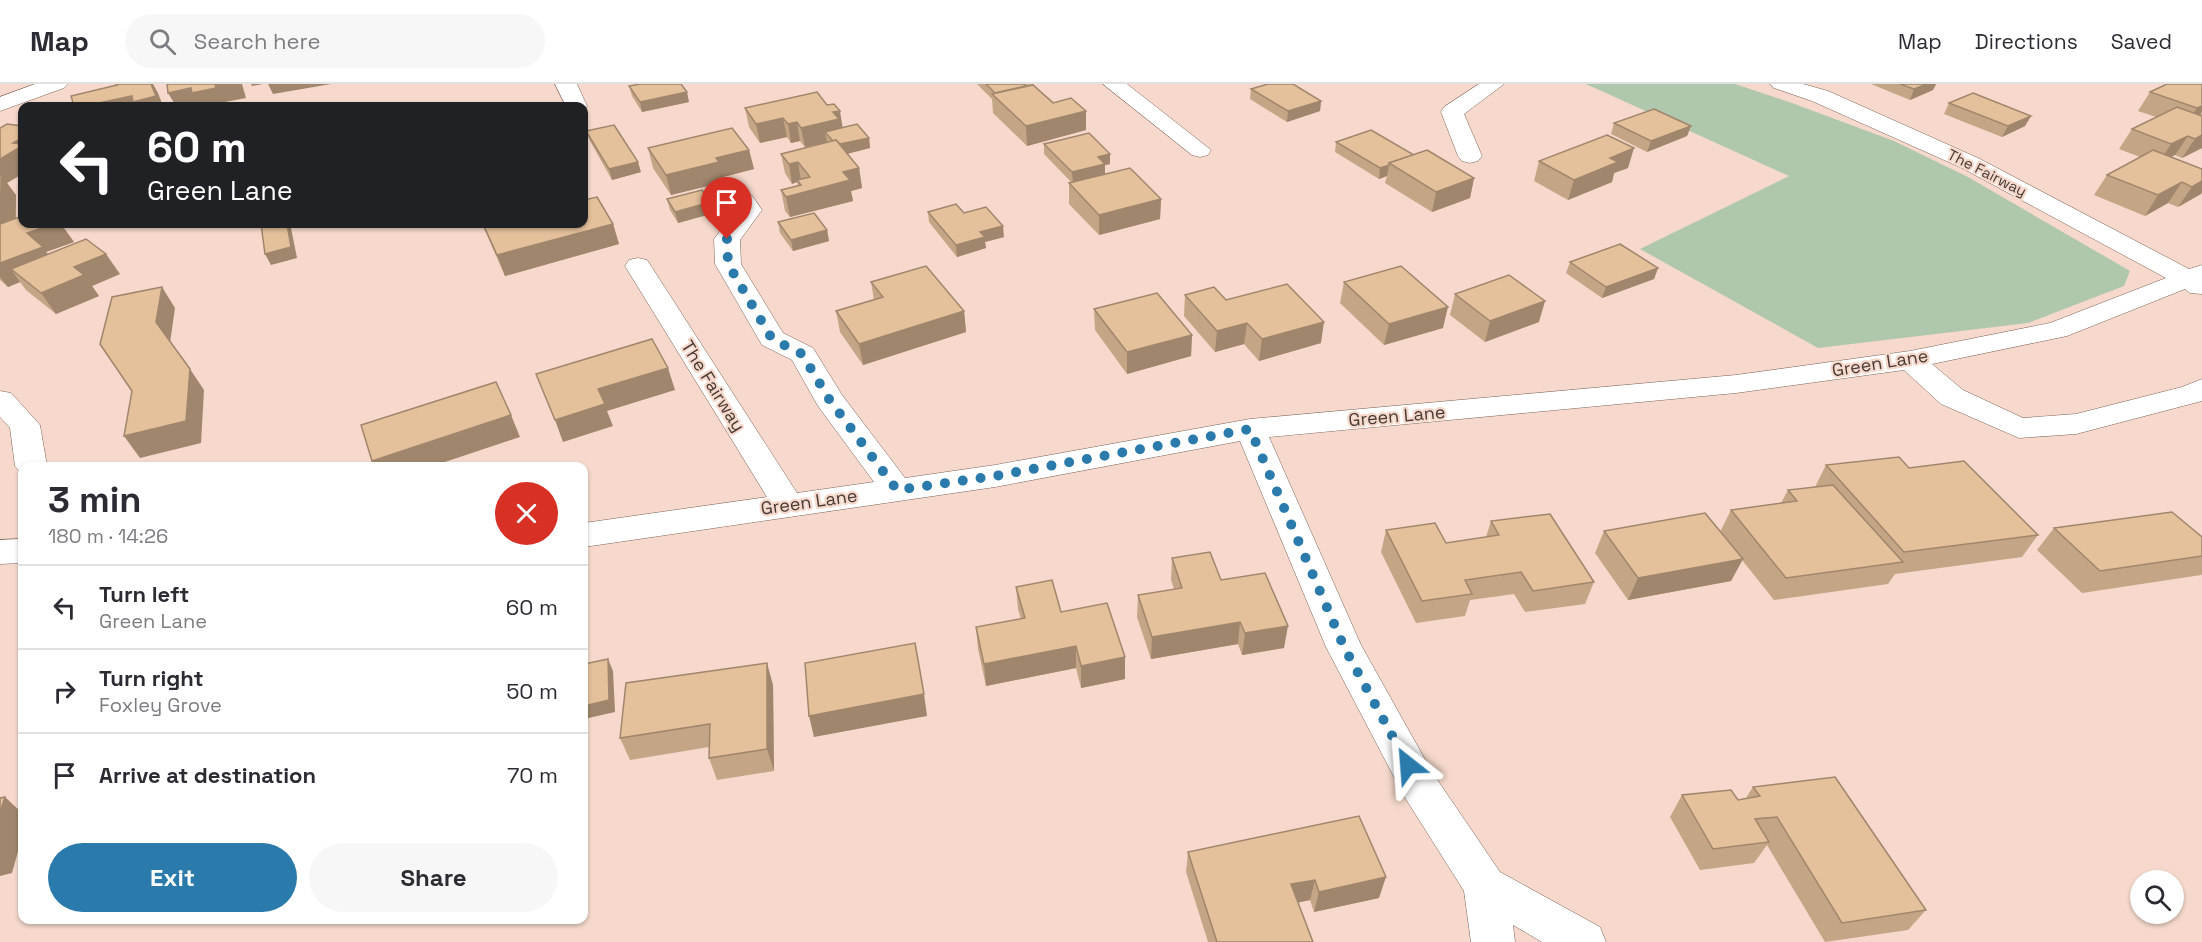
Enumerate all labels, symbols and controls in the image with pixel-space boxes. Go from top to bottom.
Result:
search box [125,14,545,68]
text: Map [30,23,89,59]
icon: search [146,25,179,58]
text: Search here [194,27,321,55]
text: Map [1898,28,1942,55]
text: Directions [1975,28,2078,55]
text: Saved [2111,28,2172,55]
text: 60 m [147,121,247,174]
icon: left [48,126,126,204]
street label: The Fairway [1945,145,2030,201]
text: Green Lane [147,173,293,208]
pin [701,177,752,239]
icon: arrive [710,186,743,219]
street label: The Fairway [676,336,751,436]
street label: Green Lane [1830,344,1930,381]
street label: Green Lane [1348,400,1446,431]
text: 3 min [48,477,142,523]
button: close [495,482,558,545]
street label: Green Lane [759,483,859,520]
text: 180 m · 14:26 [48,523,168,549]
text: Turn left [99,580,189,608]
icon: left [48,591,81,624]
text: 60 m [506,593,558,621]
text: Green Lane [99,608,207,634]
text: Turn right [99,664,204,692]
icon: right [48,675,81,708]
text: 50 m [506,677,558,705]
text: Foxley Grove [99,692,222,718]
position arrow [1376,733,1440,797]
icon: arrive [48,759,81,792]
text: Arrive at destination [99,761,316,789]
text: 70 m [507,761,558,789]
button: Exit [48,843,297,912]
button: Share [309,843,558,912]
map controls [2130,870,2184,924]
button: search [2130,870,2184,924]

